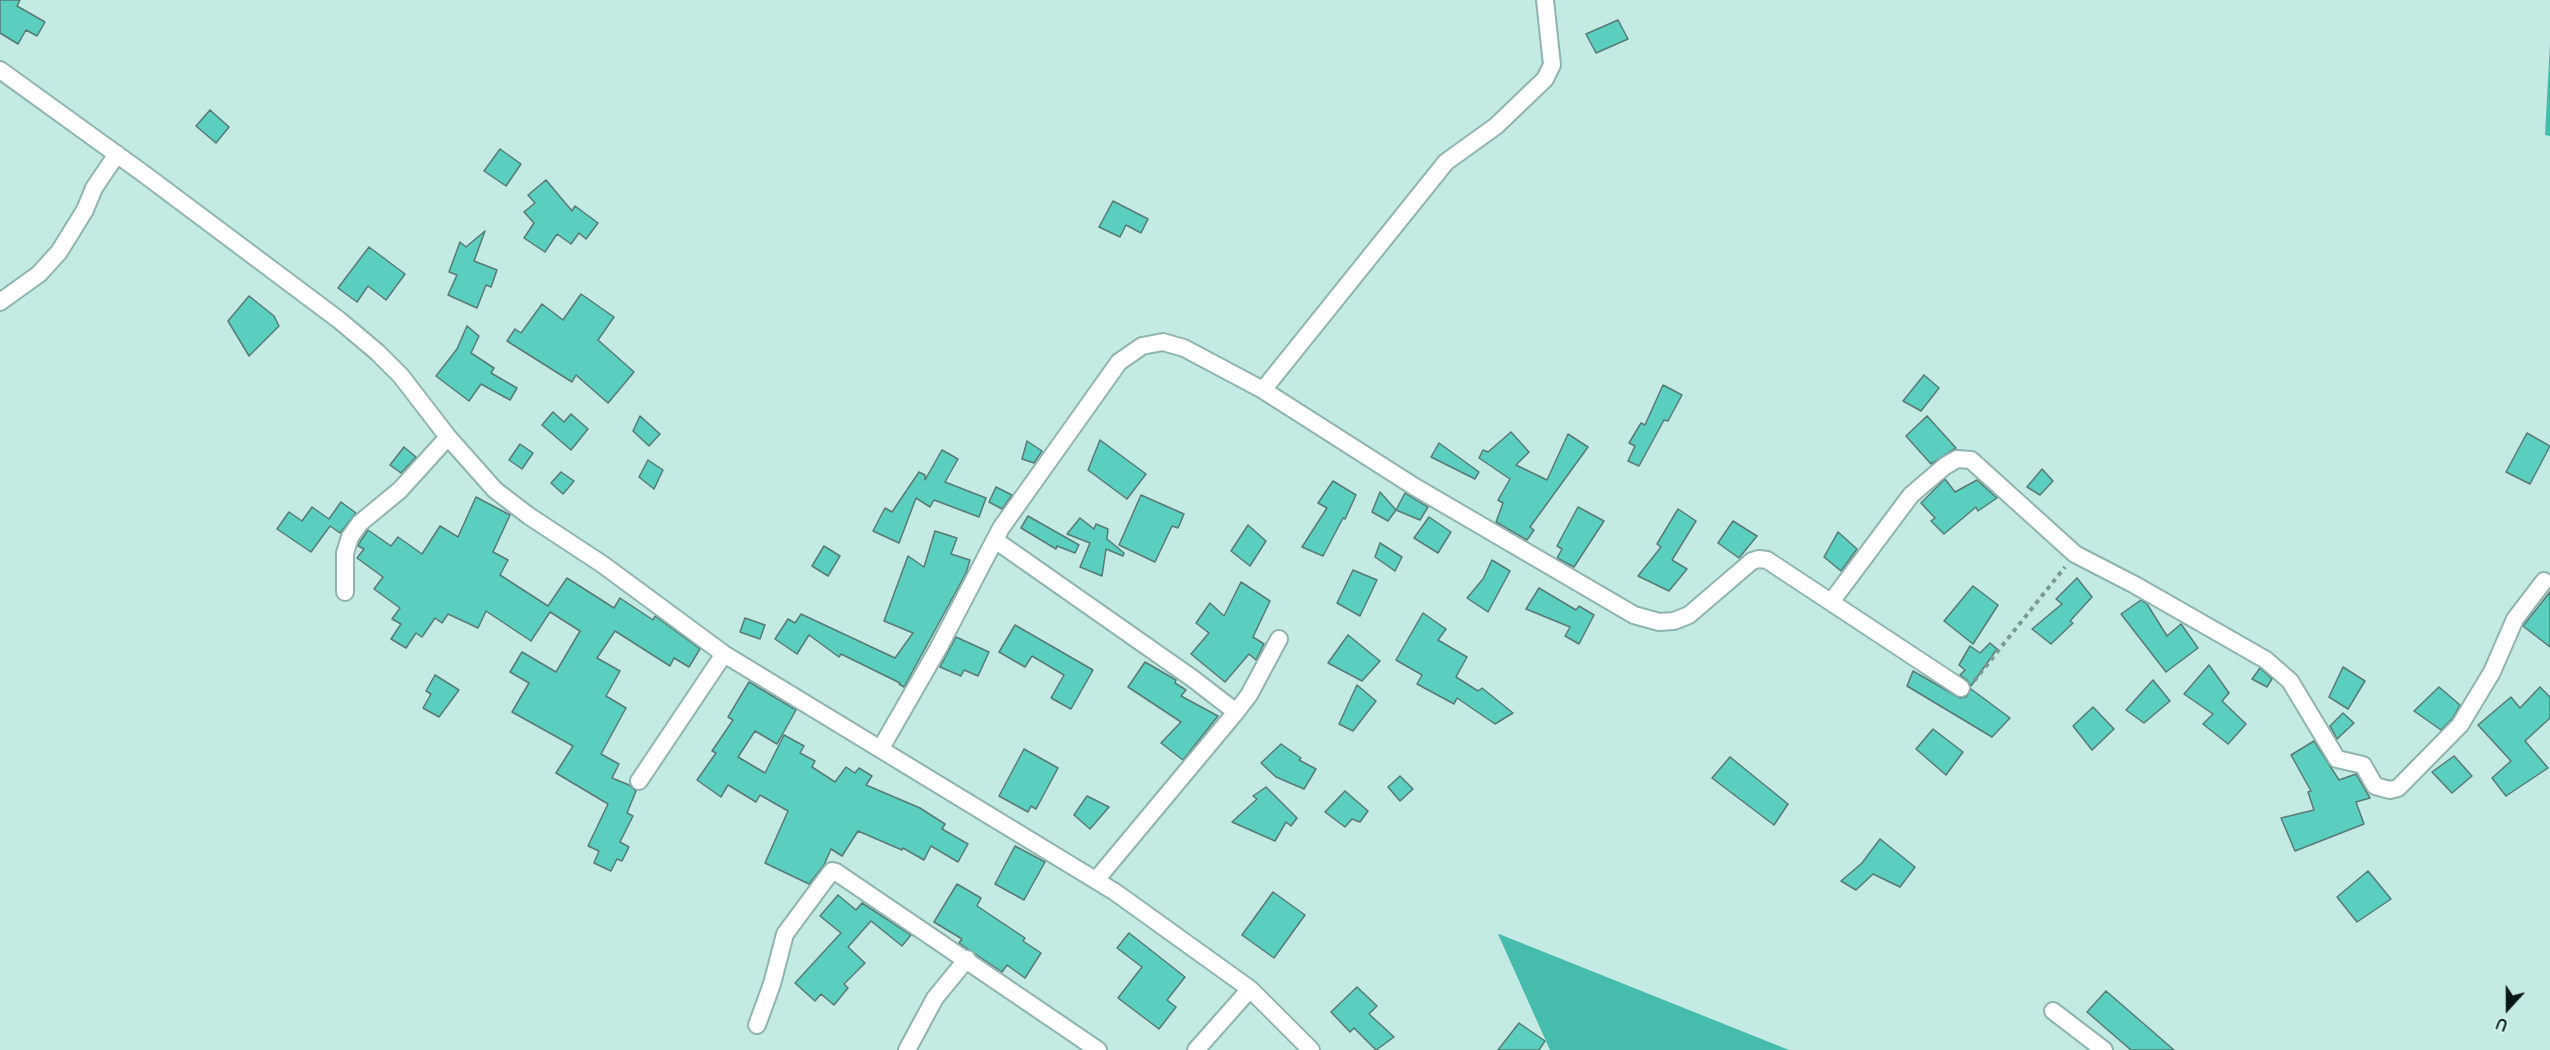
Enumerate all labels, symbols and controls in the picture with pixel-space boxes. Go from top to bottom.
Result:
north arrow [2478,978,2538,1038]
text: U [2493,1013,2510,1036]

